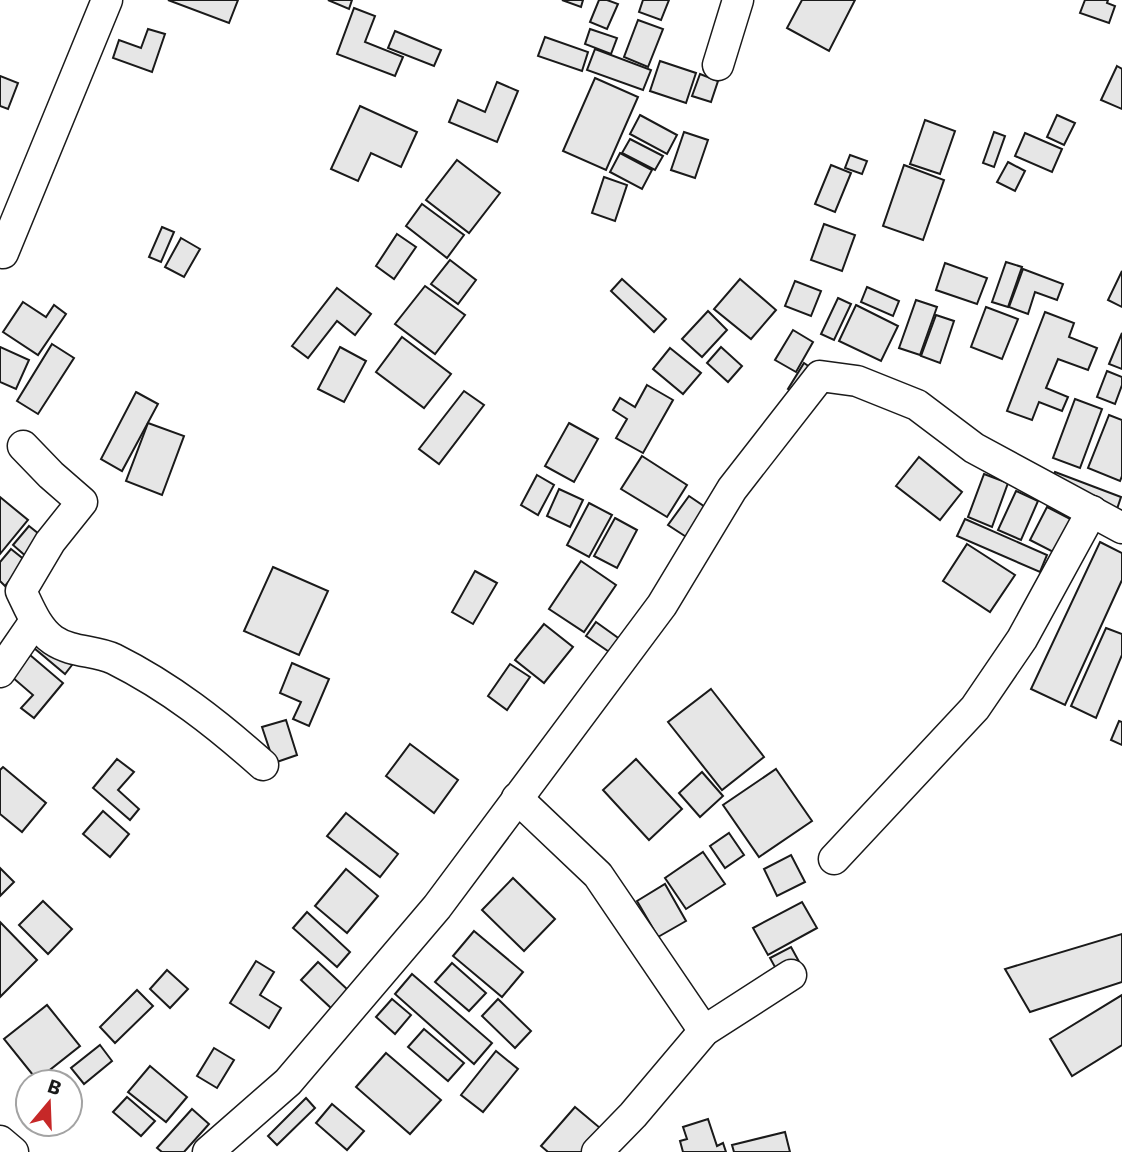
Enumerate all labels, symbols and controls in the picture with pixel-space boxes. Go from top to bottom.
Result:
north arrow [14,1068,84,1138]
text: B [45,1074,64,1099]

